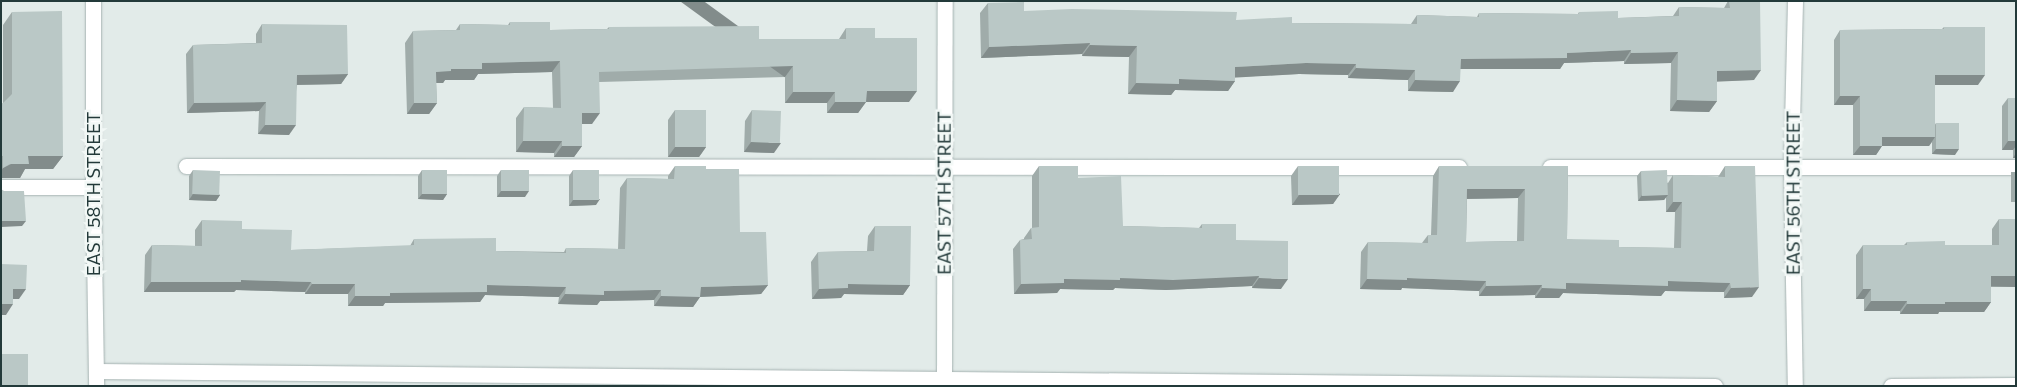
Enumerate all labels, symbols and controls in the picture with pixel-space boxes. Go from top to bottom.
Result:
street label: EAST 57TH STREET [933,111,955,275]
street label: EAST 56TH STREET [1782,111,1804,275]
street label: EAST 58TH STREET [82,112,104,276]

